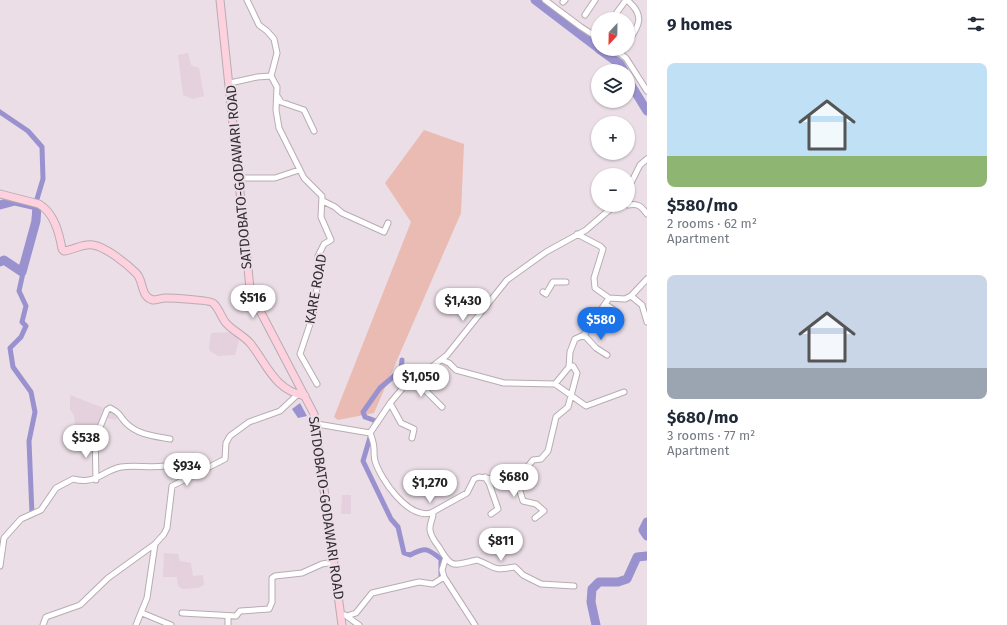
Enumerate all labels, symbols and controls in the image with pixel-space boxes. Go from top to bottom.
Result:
north arrow [591,12,635,56]
map controls [591,12,635,212]
icon: filters [965,13,987,35]
text: 9 homes [667,14,732,35]
button: layers [591,64,635,108]
street label: SATDOBATO-GODAWARI ROAD [222,84,256,270]
icon: home [791,89,863,161]
button: + [591,116,635,160]
button: − [591,168,635,212]
text: $580/mo [667,195,738,216]
text: 2 rooms · 62 m² [667,216,757,231]
text: Apartment [667,231,729,246]
street label: KARE ROAD [301,253,331,325]
pin: $516 [229,285,277,319]
pin: $1,430 [430,288,496,322]
text: $516 [240,290,266,305]
text: $1,430 [444,293,482,308]
icon: home [791,301,863,373]
pin: $580 [577,307,625,341]
text: $580 [586,312,616,327]
pin: $1,050 [388,364,454,398]
text: $1,050 [402,369,440,384]
text: $680/mo [667,407,738,428]
street label: SATDOBATO-GODAWARI ROAD [305,415,347,601]
pin: $538 [62,425,110,459]
text: 3 rooms · 77 m² [667,428,755,443]
text: $538 [72,430,100,445]
text: Apartment [667,443,729,458]
pin: $934 [163,453,211,487]
text: $934 [173,458,201,473]
pin: $680 [490,464,538,498]
text: $680 [499,469,529,484]
pin: $1,270 [397,470,463,504]
text: $1,270 [412,475,448,490]
pin: $811 [477,528,525,562]
text: $811 [488,533,514,548]

